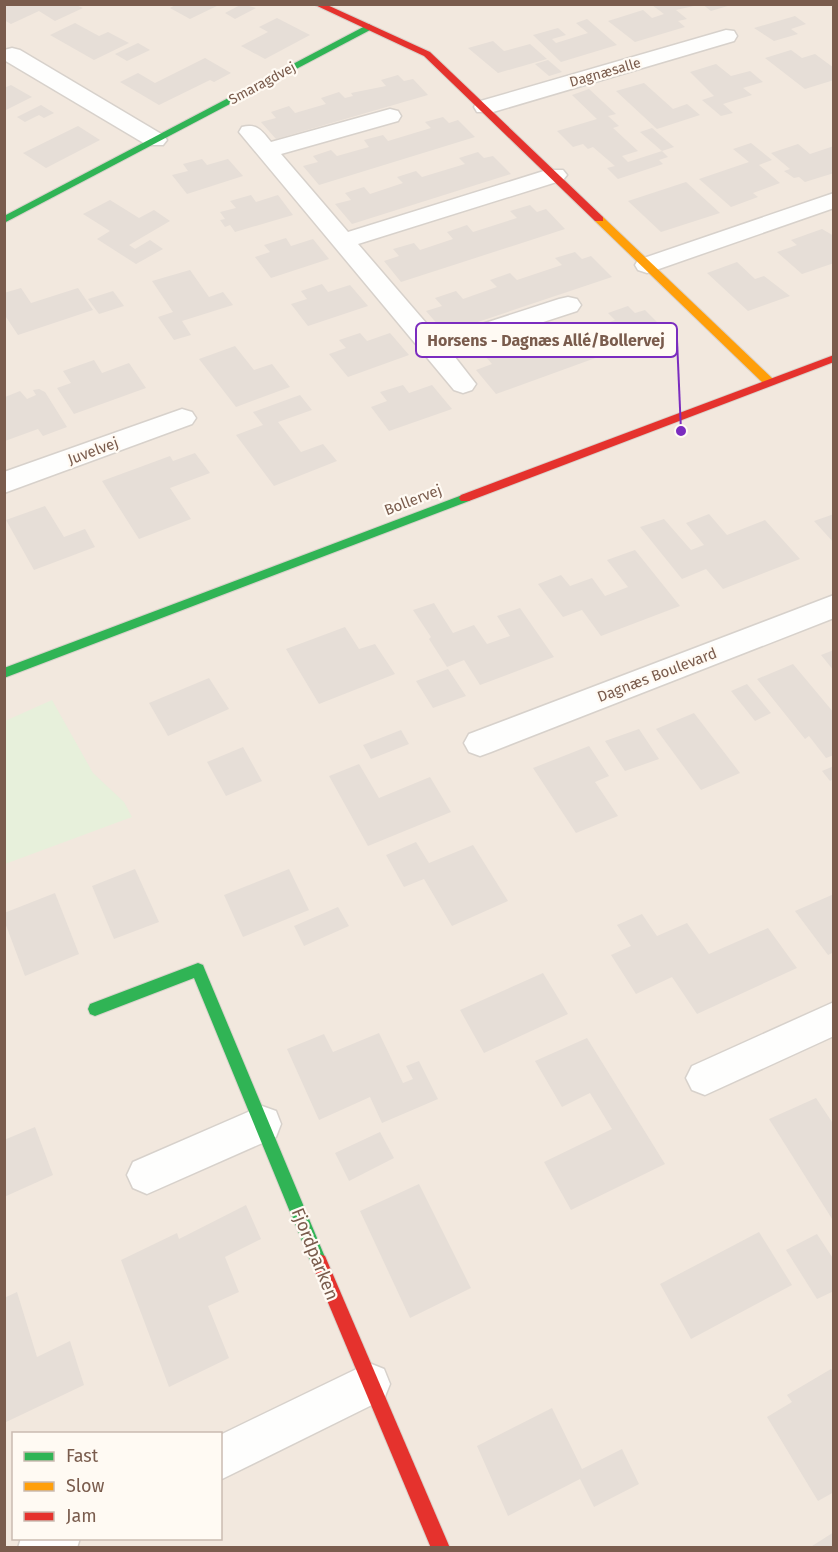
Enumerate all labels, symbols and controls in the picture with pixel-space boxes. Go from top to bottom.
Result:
street label: Dagnæsalle [568,54,643,91]
street label: Smaragdvej [226,59,299,108]
callout: Horsens - Dagnæs Allé/Bollervej [416,323,677,357]
text: Horsens - Dagnæs Allé/Bollervej [427,331,665,350]
street label: Juvelvej [65,434,121,468]
street label: Bollervej [382,481,444,519]
street label: Dagnæs Boulevard [595,644,719,706]
street label: Fjordparken [287,1205,343,1303]
legend [12,1432,222,1540]
text: Fast [66,1445,99,1467]
text: Slow [66,1475,105,1497]
text: Jam [66,1505,97,1527]

